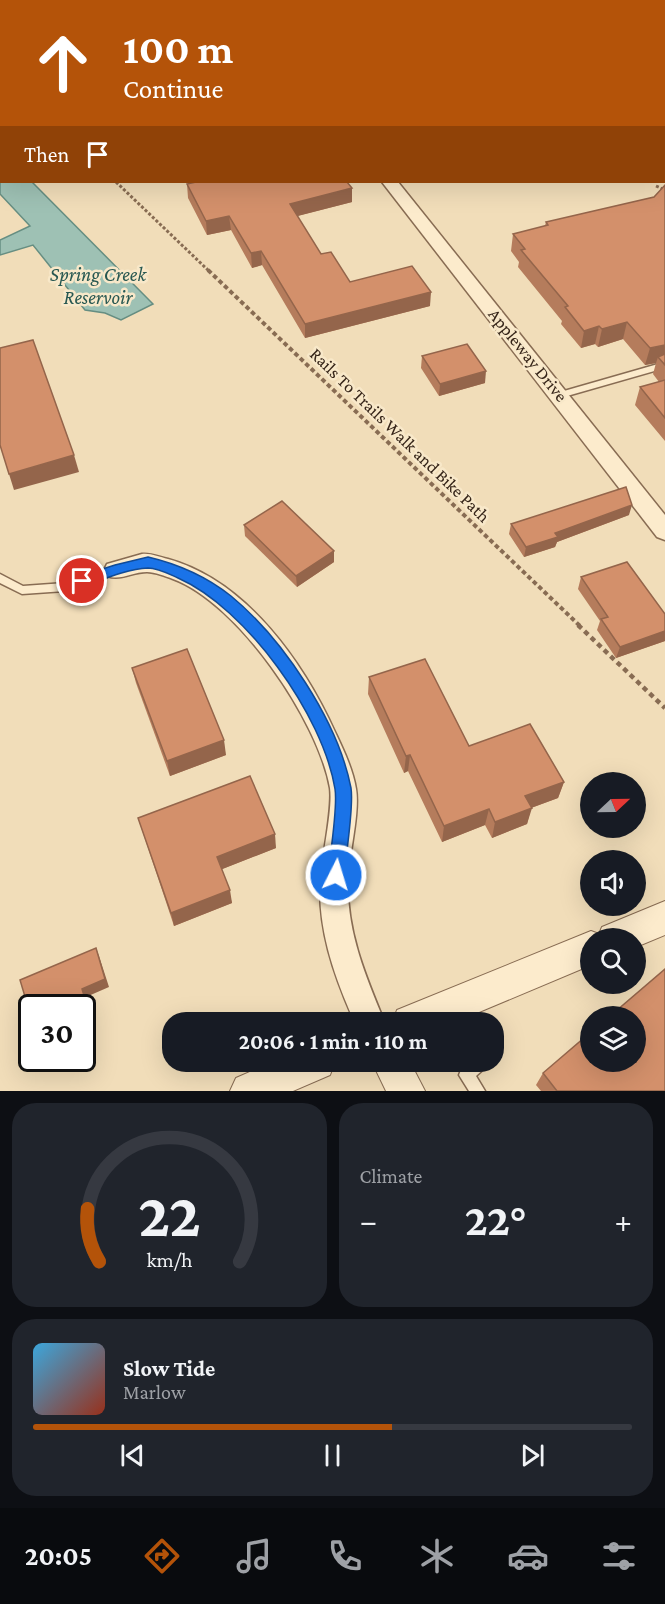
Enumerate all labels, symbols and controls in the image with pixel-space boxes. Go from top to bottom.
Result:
icon: ahead [24,24,102,102]
text: 100 m [123,25,233,72]
text: Continue [123,74,223,104]
icon: arrive [81,138,114,171]
text: Then [24,142,69,167]
water label: Spring Creek Reservoir [50,263,147,308]
street label: Appleway Drive [484,304,572,406]
street label: Rails To Trails Walk and Bike Path [306,344,494,527]
pin [56,555,107,606]
icon: arrive [65,564,98,597]
north arrow [580,772,646,838]
map controls [580,772,646,1072]
position arrow [304,843,368,907]
button: sound [580,850,646,916]
button: search [580,928,646,994]
speed limit sign: 30 [18,994,96,1072]
button: layers [580,1006,646,1072]
text: 20:06 · 1 min · 110 m [239,1029,427,1054]
text: Climate [360,1165,422,1187]
text: 22 [138,1180,201,1249]
text: 22° [465,1195,527,1245]
text: − [360,1202,377,1239]
text: + [615,1202,632,1239]
text: km/h [146,1248,193,1272]
text: Slow Tide [123,1356,215,1381]
text: Marlow [123,1381,186,1403]
icon: previous [116,1439,149,1472]
icon: pause [316,1439,349,1472]
icon: next [516,1439,549,1472]
icon: directions [141,1535,183,1577]
icon: music [233,1535,275,1577]
icon: phone [324,1535,366,1577]
icon: climate [416,1535,458,1577]
icon: car [507,1535,549,1577]
icon: filters [598,1535,640,1577]
text: 20:05 [25,1541,92,1571]

